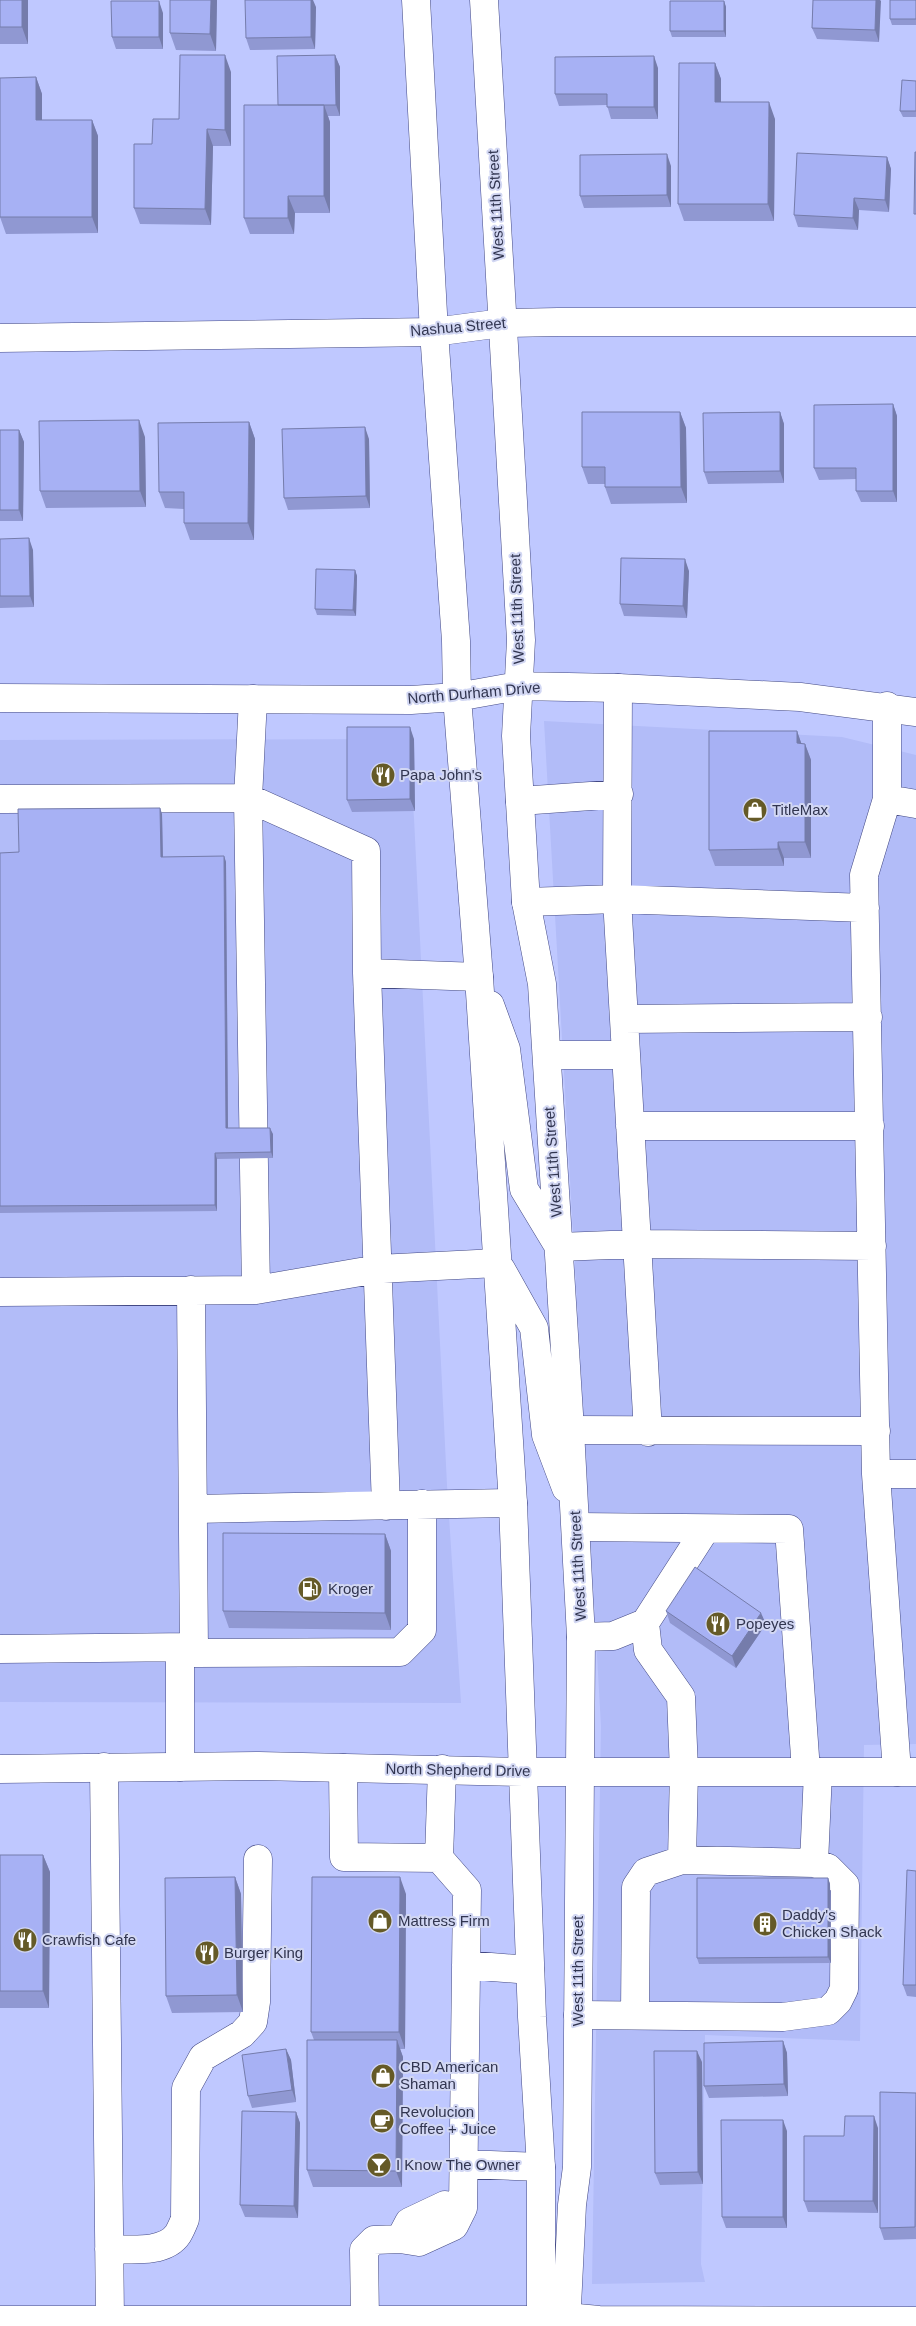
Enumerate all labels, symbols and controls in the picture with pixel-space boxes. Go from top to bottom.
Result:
street label: West 11th Street [484,149,507,261]
street label: Nashua Street [409,314,507,339]
street label: West 11th Street [506,553,527,664]
street label: North Durham Drive [407,678,541,707]
restaurant icon: Papa John's [370,762,396,788]
place label: Papa John's [400,766,482,783]
shop icon: TitleMax [742,797,768,823]
place label: TitleMax [772,801,829,818]
street label: West 11th Street [540,1106,565,1218]
street label: West 11th Street [566,1510,589,1622]
fuel station icon: Kroger [297,1576,323,1602]
place label: Kroger [328,1580,373,1597]
restaurant icon: Popeyes [705,1611,731,1637]
place label: Popeyes [736,1615,794,1632]
street label: North Shepherd Drive [385,1760,531,1779]
place label: Daddy's Chicken Shack [782,1906,883,1940]
shop icon: Mattress Firm [367,1908,393,1934]
building icon: Daddy's Chicken Shack [752,1911,778,1937]
place label: Mattress Firm [398,1912,490,1929]
street label: West 11th Street [569,1915,586,2026]
restaurant icon: Crawfish Cafe [12,1927,38,1953]
place label: Crawfish Cafe [42,1931,136,1948]
restaurant icon: Burger King [194,1940,220,1966]
place label: Burger King [224,1944,303,1961]
place label: CBD American Shaman [400,2058,498,2092]
shop icon: CBD American Shaman [370,2063,396,2089]
place label: Revolucion Coffee + Juice [400,2103,496,2137]
cafe icon: Revolucion Coffee + Juice [369,2108,395,2134]
bar icon: I Know The Owner [366,2152,392,2178]
place label: I Know The Owner [396,2156,520,2173]

